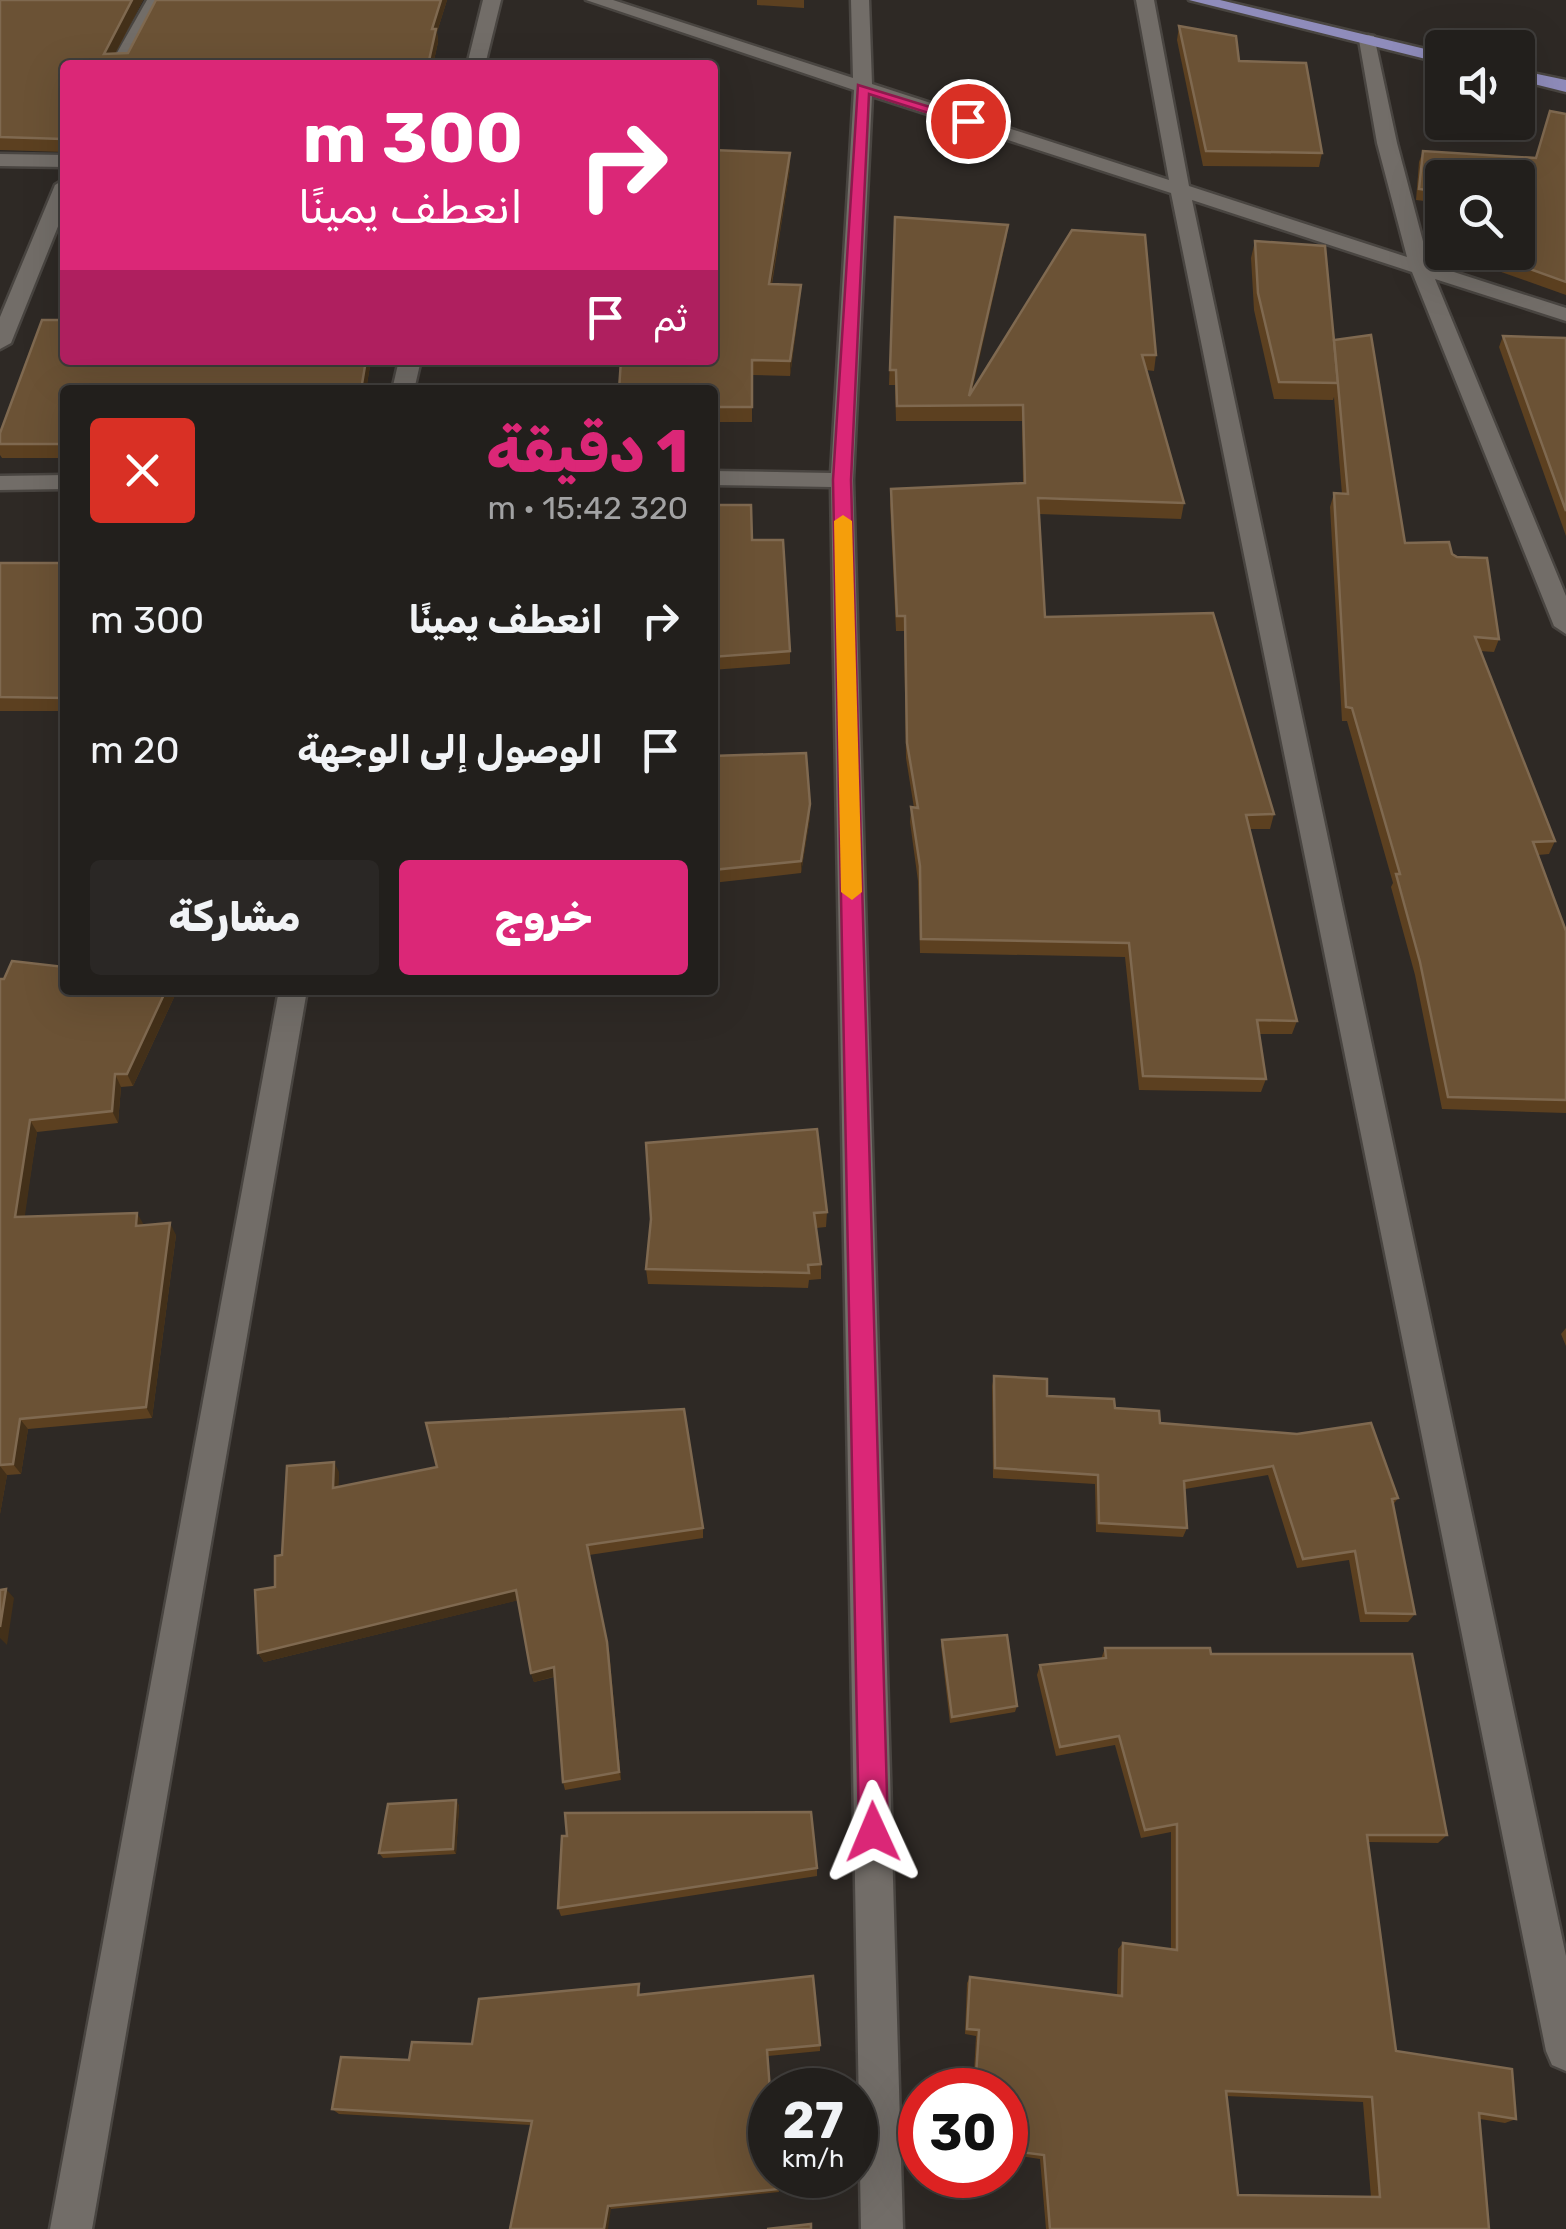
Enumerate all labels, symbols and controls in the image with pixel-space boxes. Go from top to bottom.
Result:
map controls [1425,30,1535,270]
button: sound [1425,30,1535,140]
pin [926,79,1011,164]
icon: arrive [941,94,996,149]
text: 300 m [303,97,523,180]
icon: right [558,100,688,230]
button: search [1425,160,1535,270]
text: انعطف يمينًا [298,181,523,234]
icon: arrive [578,290,633,345]
text: ثم [653,295,688,341]
text: 1 دقيقة [486,416,688,487]
button: close [90,418,195,523]
text: 320 m · 15:42 [488,489,688,527]
icon: right [633,593,688,648]
text: 300 m [90,597,204,643]
text: انعطف يمينًا [408,597,603,643]
icon: arrive [633,723,688,778]
text: 20 m [90,727,180,773]
text: الوصول إلى الوجهة [297,727,603,773]
button: مشاركة [90,860,379,975]
button: خروج [399,860,688,975]
position arrow [821,1780,925,1884]
speed limit sign: 30 [898,2068,1028,2198]
text: 27 [782,2091,844,2151]
text: km/h [782,2144,844,2173]

